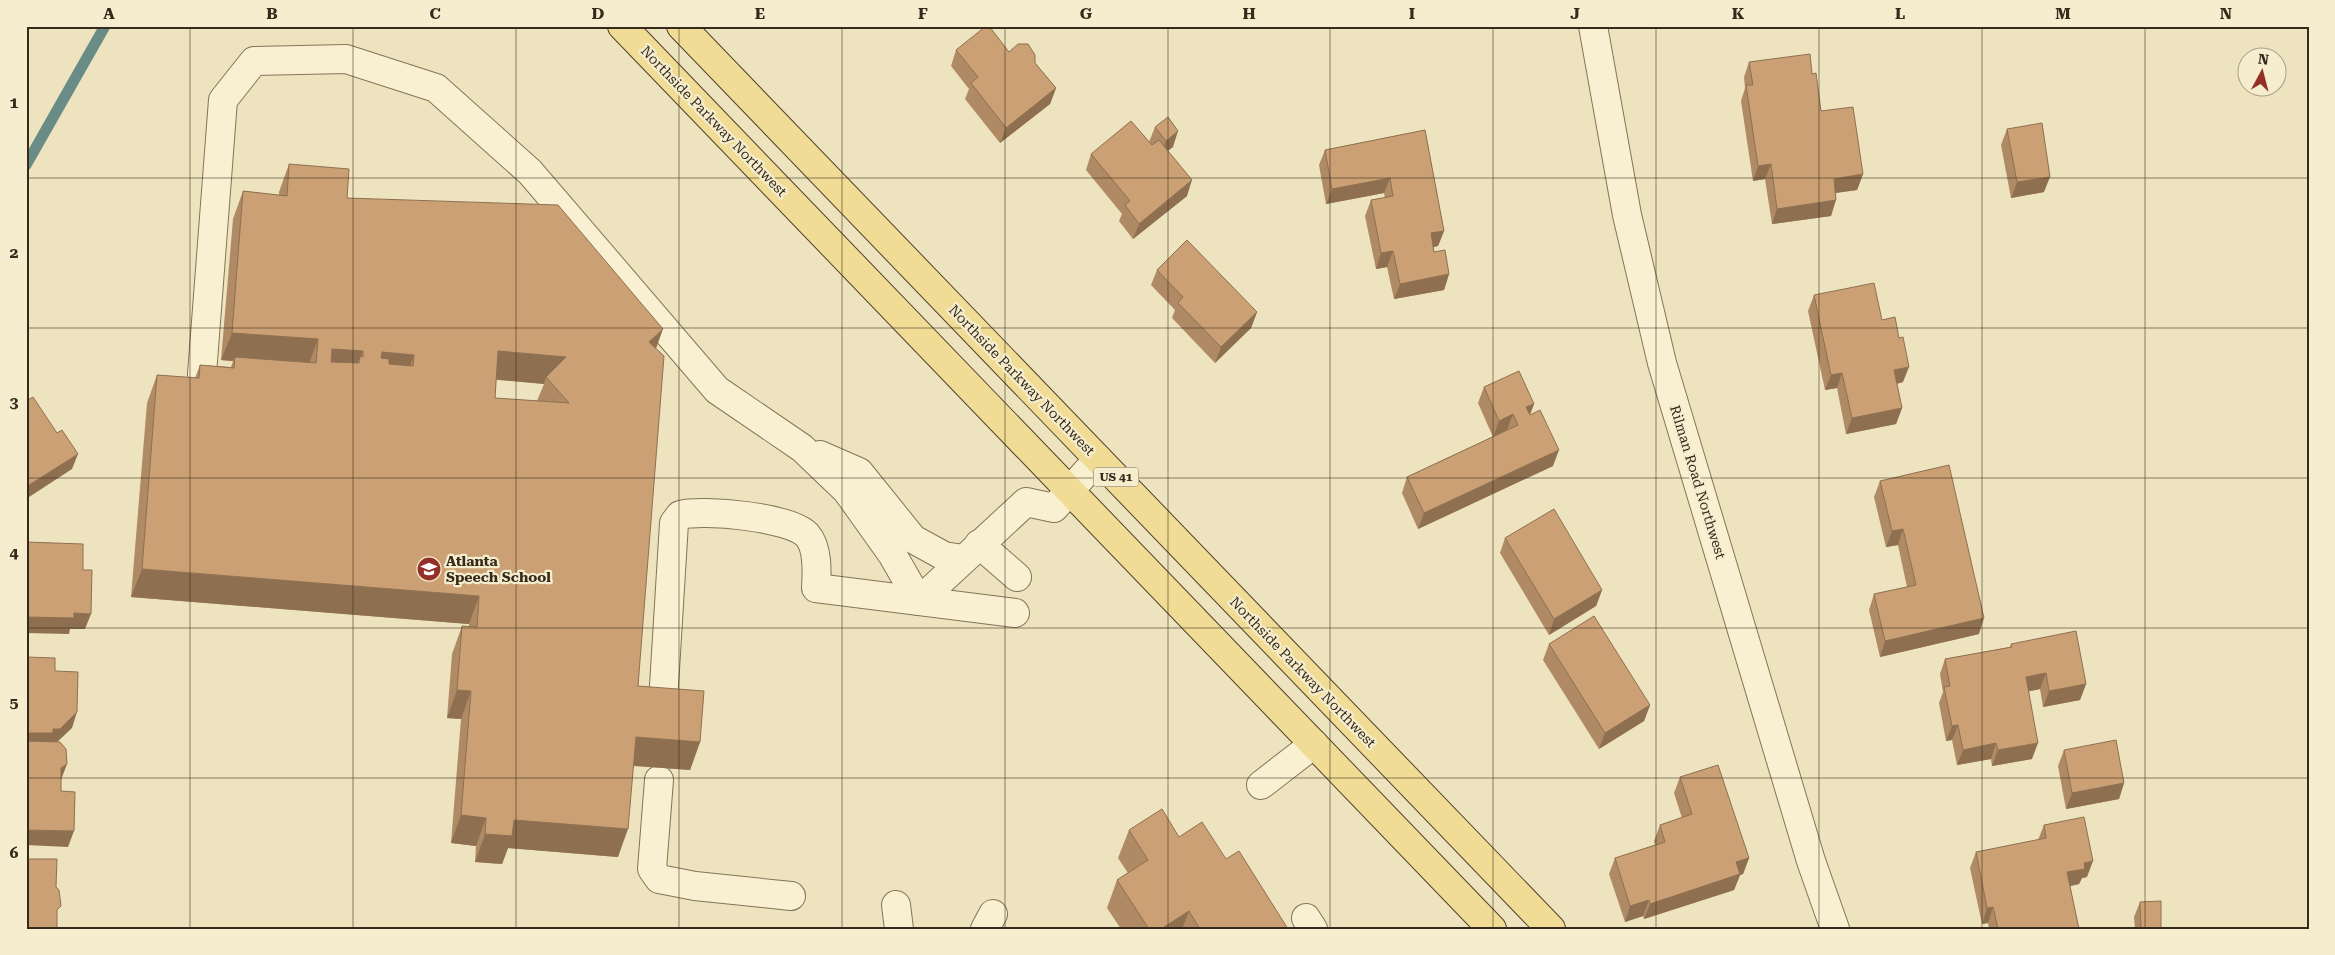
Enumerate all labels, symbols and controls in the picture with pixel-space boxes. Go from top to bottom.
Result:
text: A [103,4,115,23]
text: B [266,4,278,23]
text: C [429,4,441,23]
text: D [592,4,605,23]
text: E [755,4,765,23]
text: F [918,4,928,23]
text: G [1080,4,1093,23]
text: H [1242,4,1256,23]
text: I [1409,4,1415,23]
text: J [1570,4,1580,23]
text: K [1732,4,1745,23]
text: L [1895,4,1905,23]
text: M [2055,4,2071,23]
text: N [2220,4,2232,23]
street label: Northside Parkway Northwest [638,42,790,200]
north arrow [2238,48,2288,98]
text: N [2257,50,2270,68]
text: 1 [10,93,19,112]
text: 2 [10,243,19,262]
street label: Northside Parkway Northwest [946,301,1098,459]
text: 3 [10,393,19,412]
street label: Rilman Road Northwest [1667,403,1729,561]
road number: US 41 [1094,468,1138,487]
text: 4 [10,543,19,562]
place label: Atlanta Speech School [446,553,551,585]
school or university icon: Atlanta Speech School [416,556,442,582]
street label: Northside Parkway Northwest [1227,593,1379,751]
text: 5 [10,693,19,712]
text: 6 [10,843,19,862]

